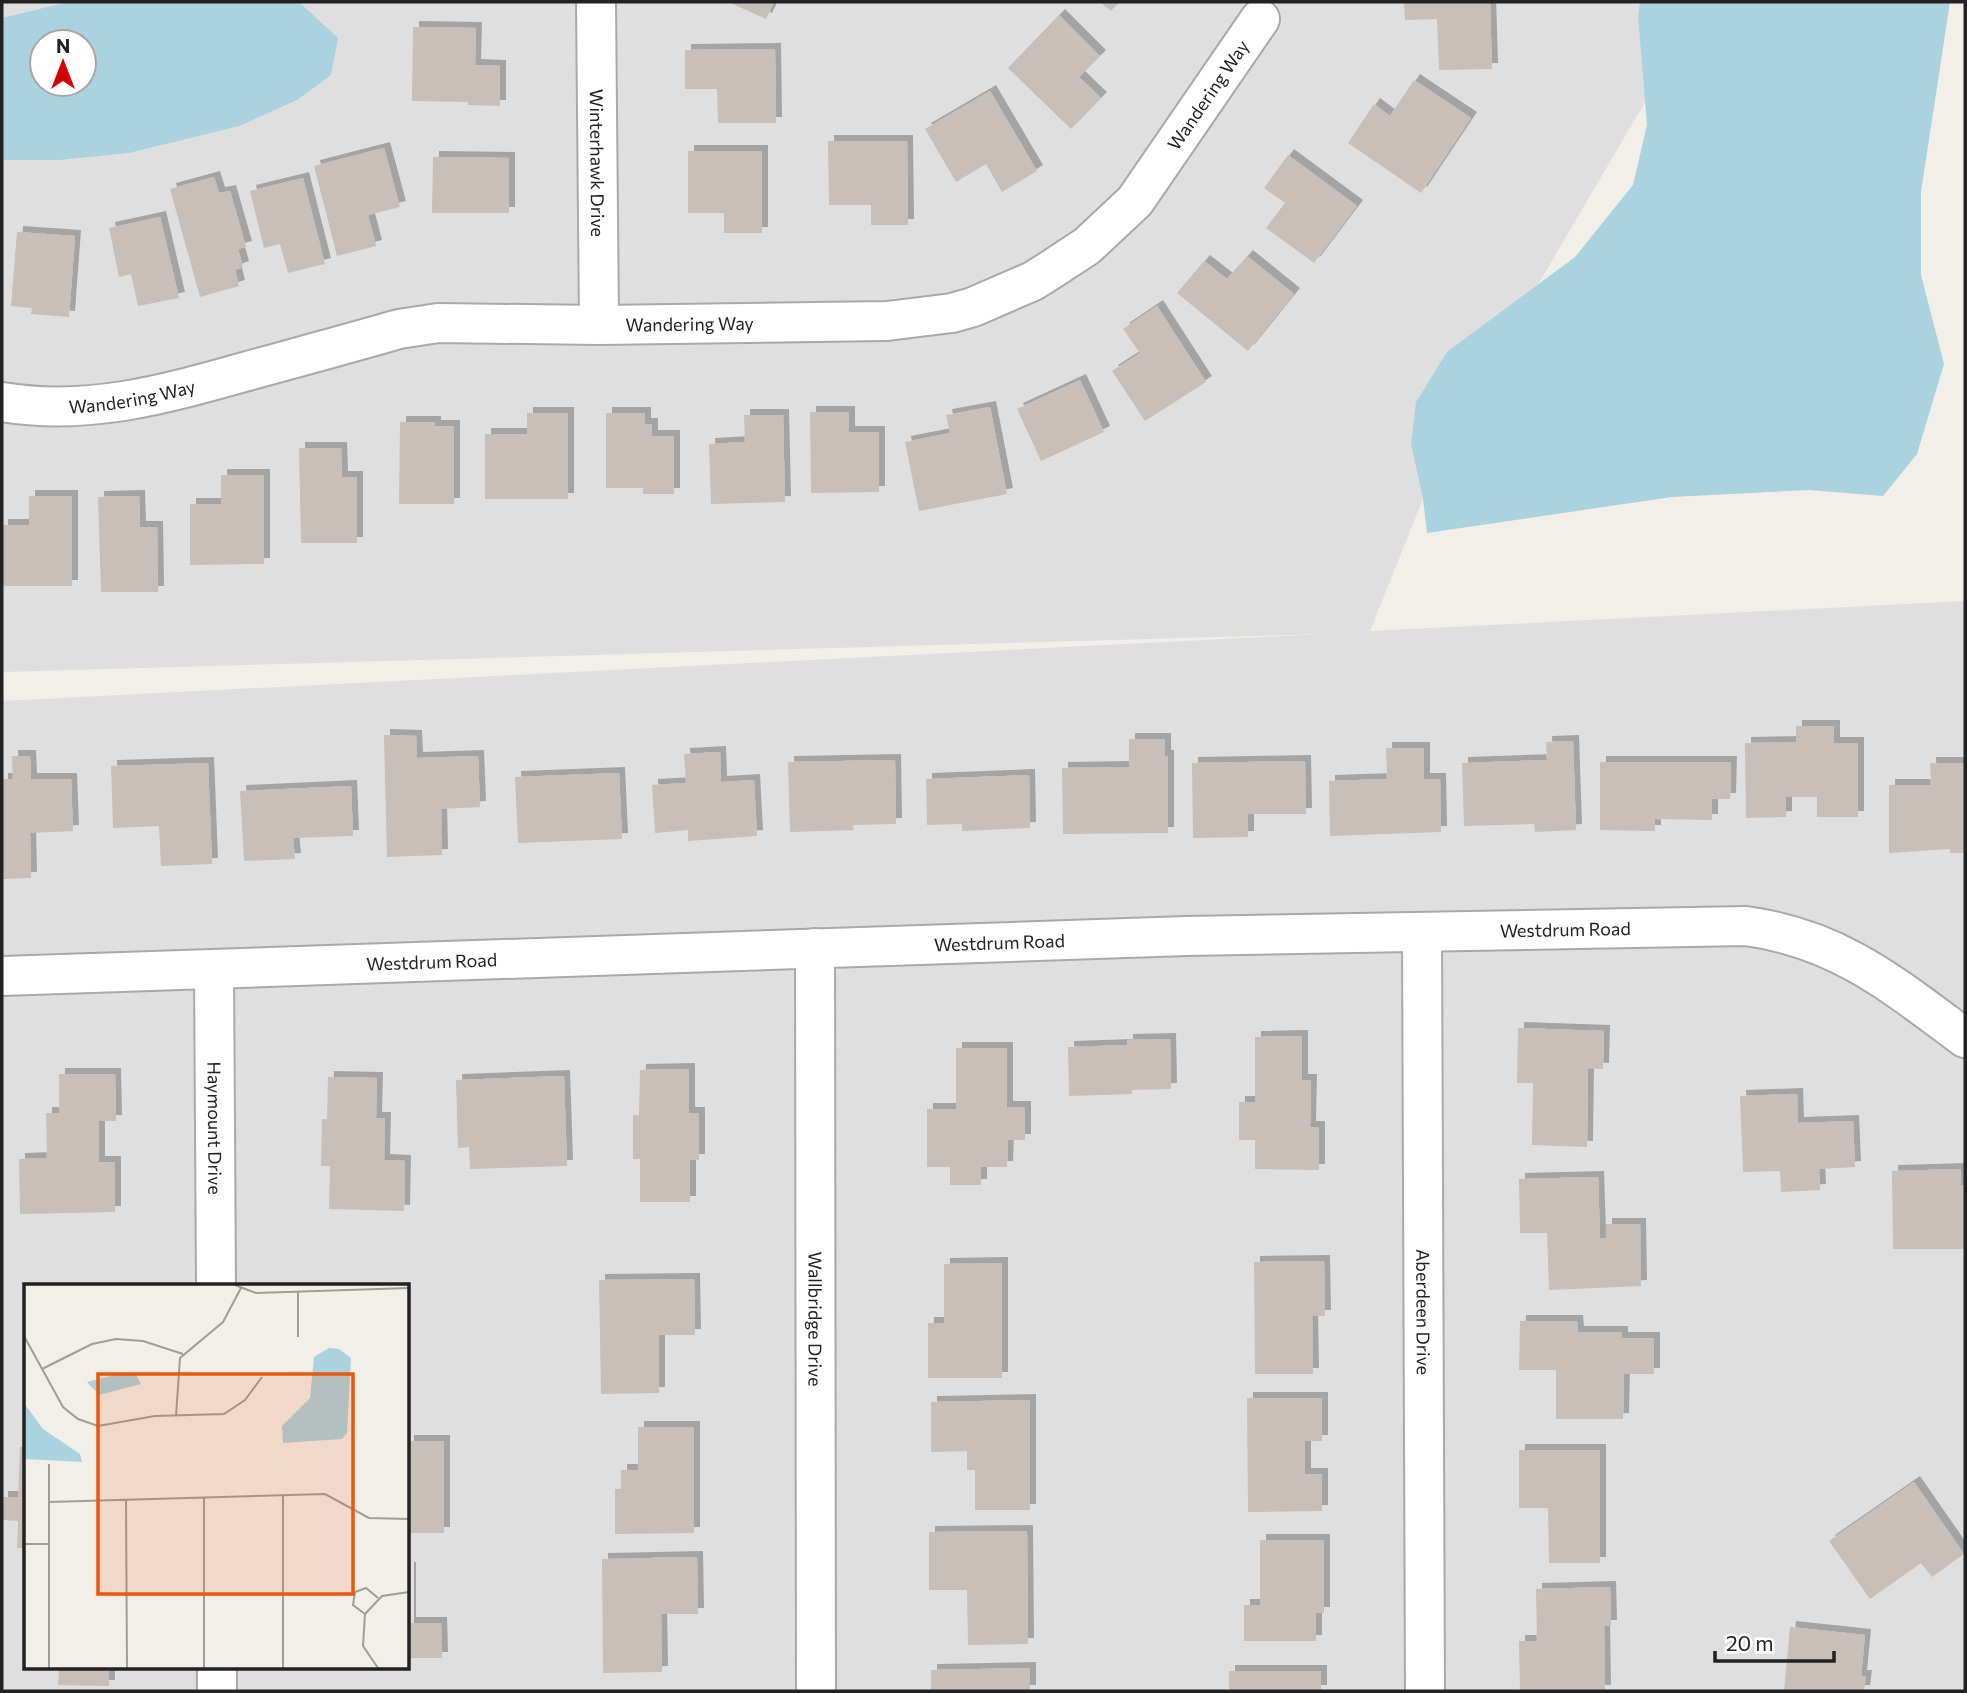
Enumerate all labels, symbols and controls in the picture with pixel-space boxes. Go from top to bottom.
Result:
north arrow [28,28,98,98]
text: N [56,34,70,57]
street label: Wandering Way [1162,36,1253,154]
street label: Winterhawk Drive [586,89,609,237]
street label: Wandering Way [625,312,754,336]
street label: Wandering Way [68,375,198,417]
street label: Westdrum Road [1500,917,1631,941]
street label: Westdrum Road [934,929,1065,956]
street label: Westdrum Road [366,948,498,975]
street label: Haymount Drive [204,1061,226,1195]
street label: Aberdeen Drive [1412,1249,1435,1375]
street label: Wallbridge Drive [804,1252,827,1386]
inset map [24,1284,410,1668]
scale bar [1715,1620,1834,1664]
text: 20 m [1726,1630,1774,1655]

